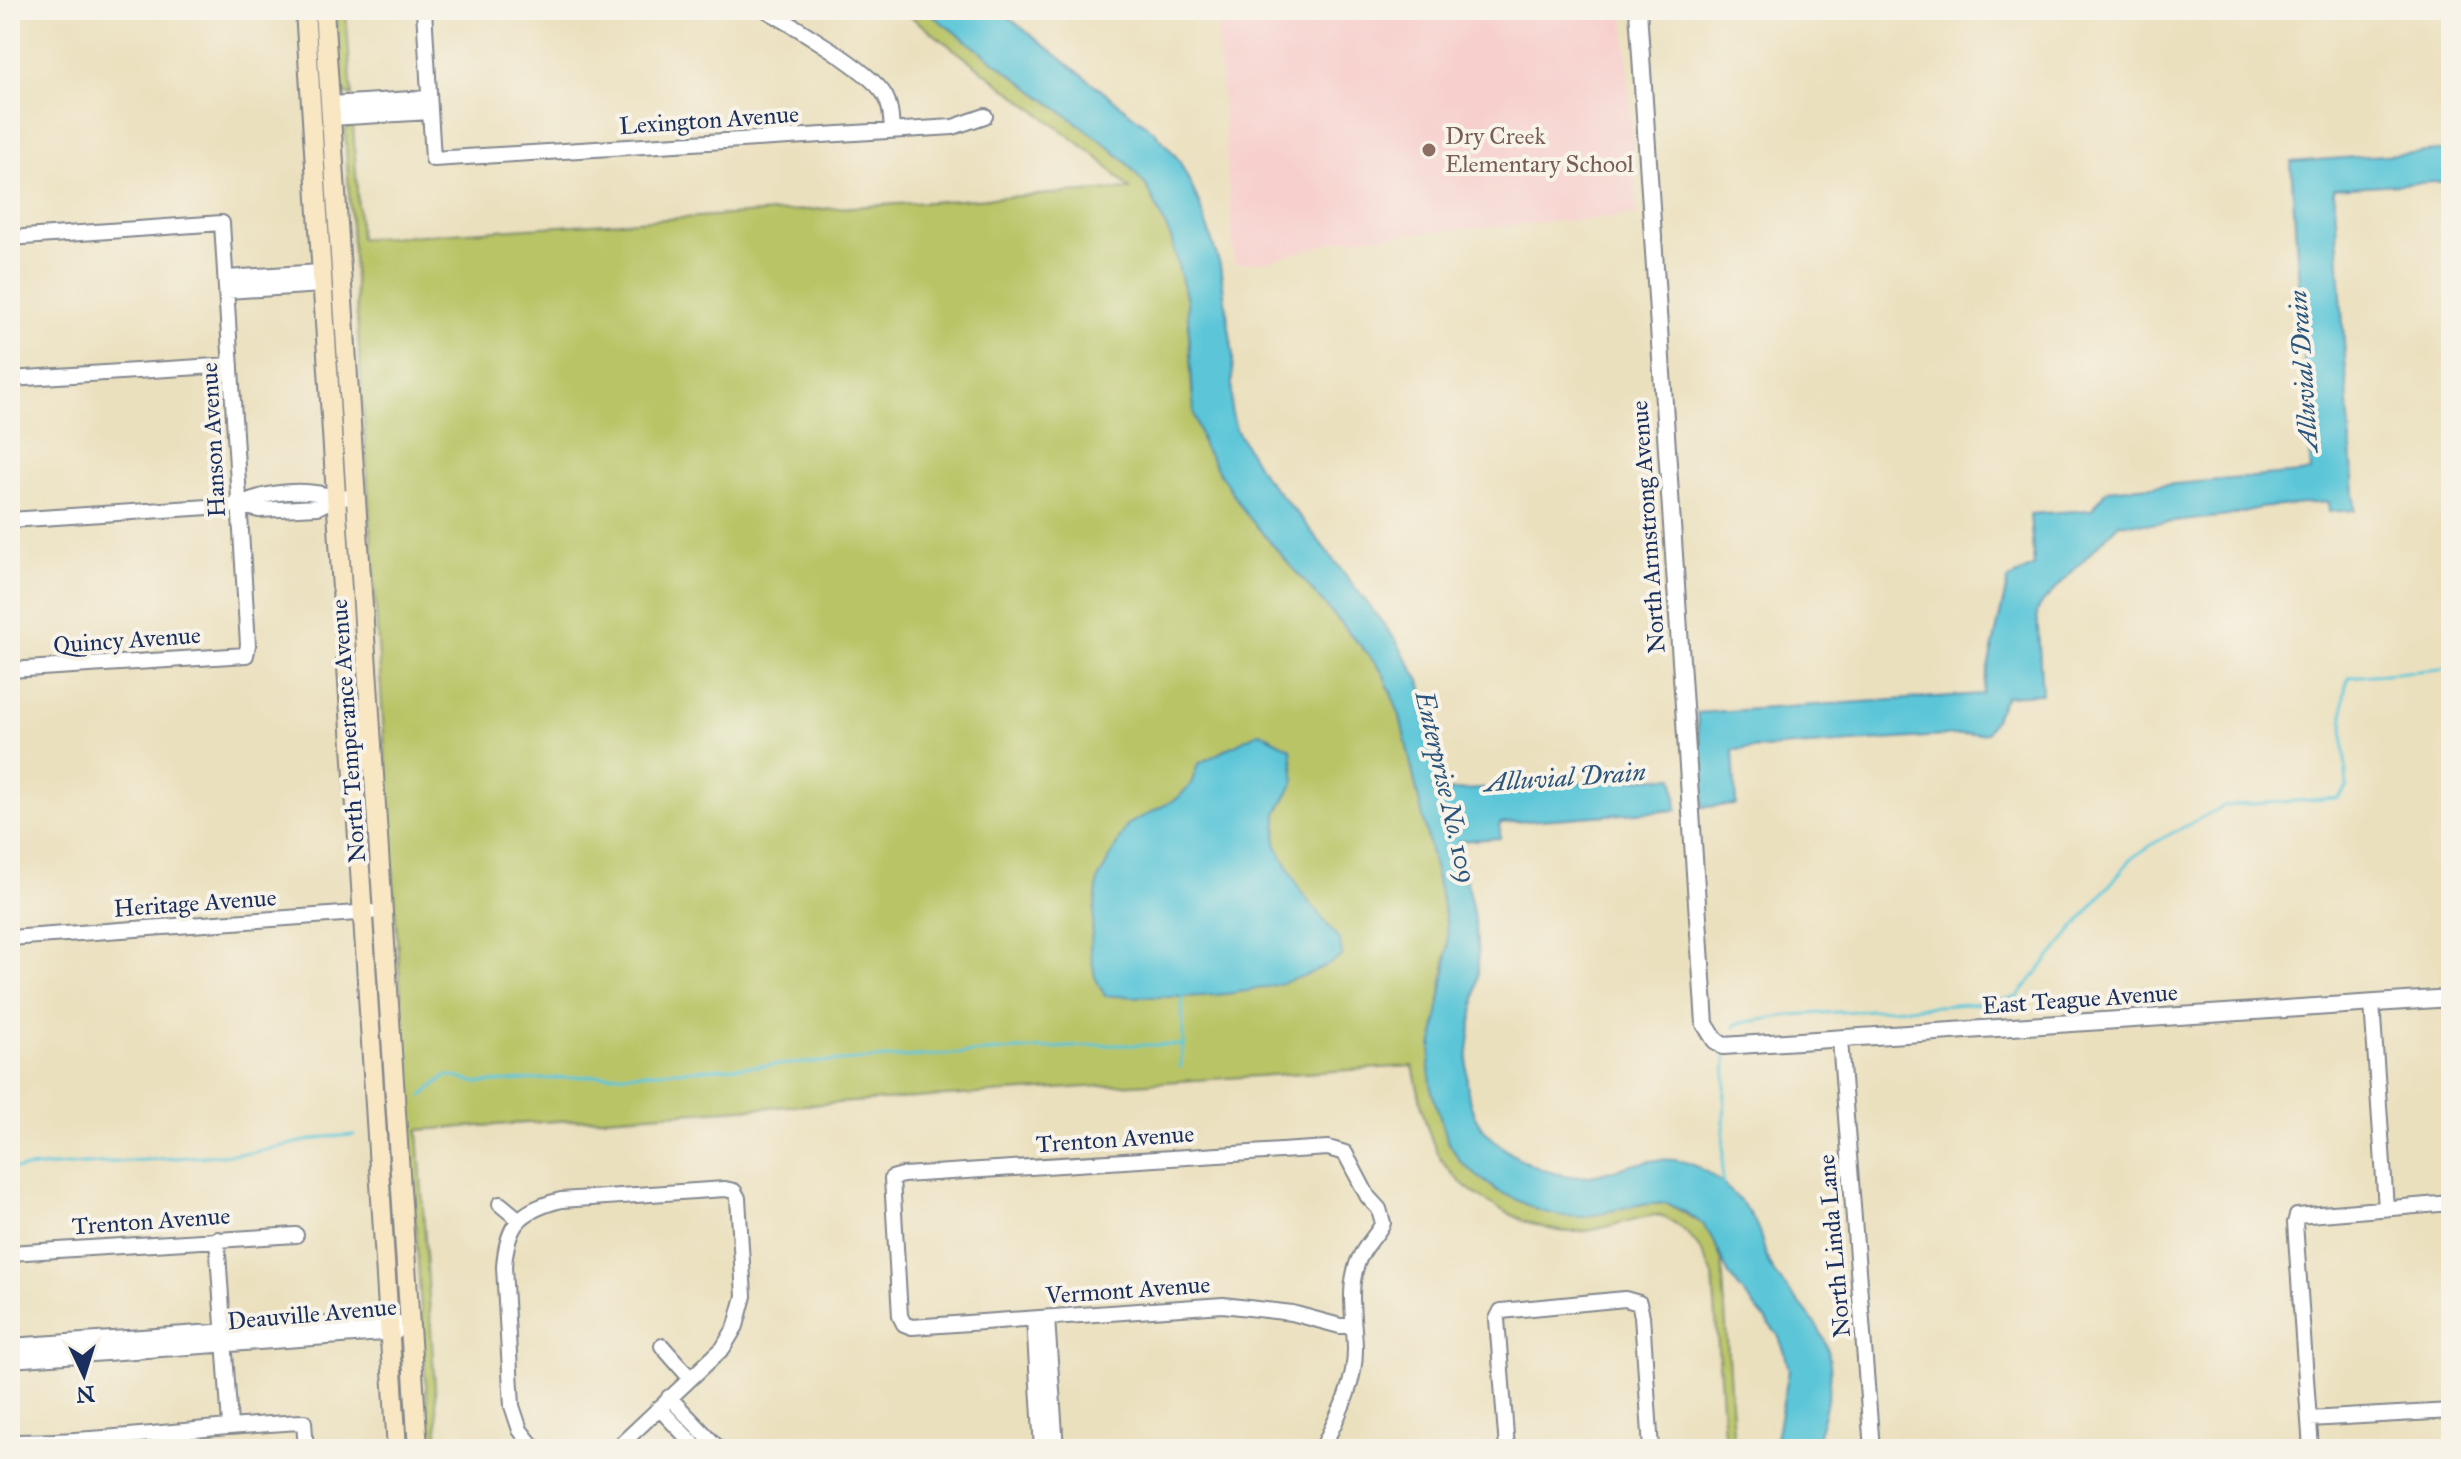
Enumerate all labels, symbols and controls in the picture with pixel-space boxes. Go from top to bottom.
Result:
street label: Lexington Avenue [618,99,800,141]
place label: Dry Creek Elementary School [1445,121,1634,179]
marker: Dry Creek Elementary School [1420,141,1438,159]
water label: Alluvial Drain [2281,289,2325,456]
street label: Hanson Avenue [194,362,232,518]
street label: North Armstrong Avenue [1624,400,1672,654]
street label: North Temperance Avenue [324,598,372,864]
street label: Quincy Avenue [52,620,202,660]
water label: Enterprise No. 109 [1407,687,1484,887]
water label: Alluvial Drain [1480,755,1647,799]
street label: Heritage Avenue [113,882,277,924]
street label: East Teague Avenue [1981,977,2179,1021]
street label: Trenton Avenue [1035,1119,1195,1159]
street label: North Linda Lane [1811,1153,1857,1339]
street label: Trenton Avenue [71,1201,231,1241]
street label: Vermont Avenue [1044,1269,1211,1311]
street label: Deauville Avenue [226,1292,398,1336]
north arrow [44,1335,124,1415]
text: N [75,1380,96,1409]

